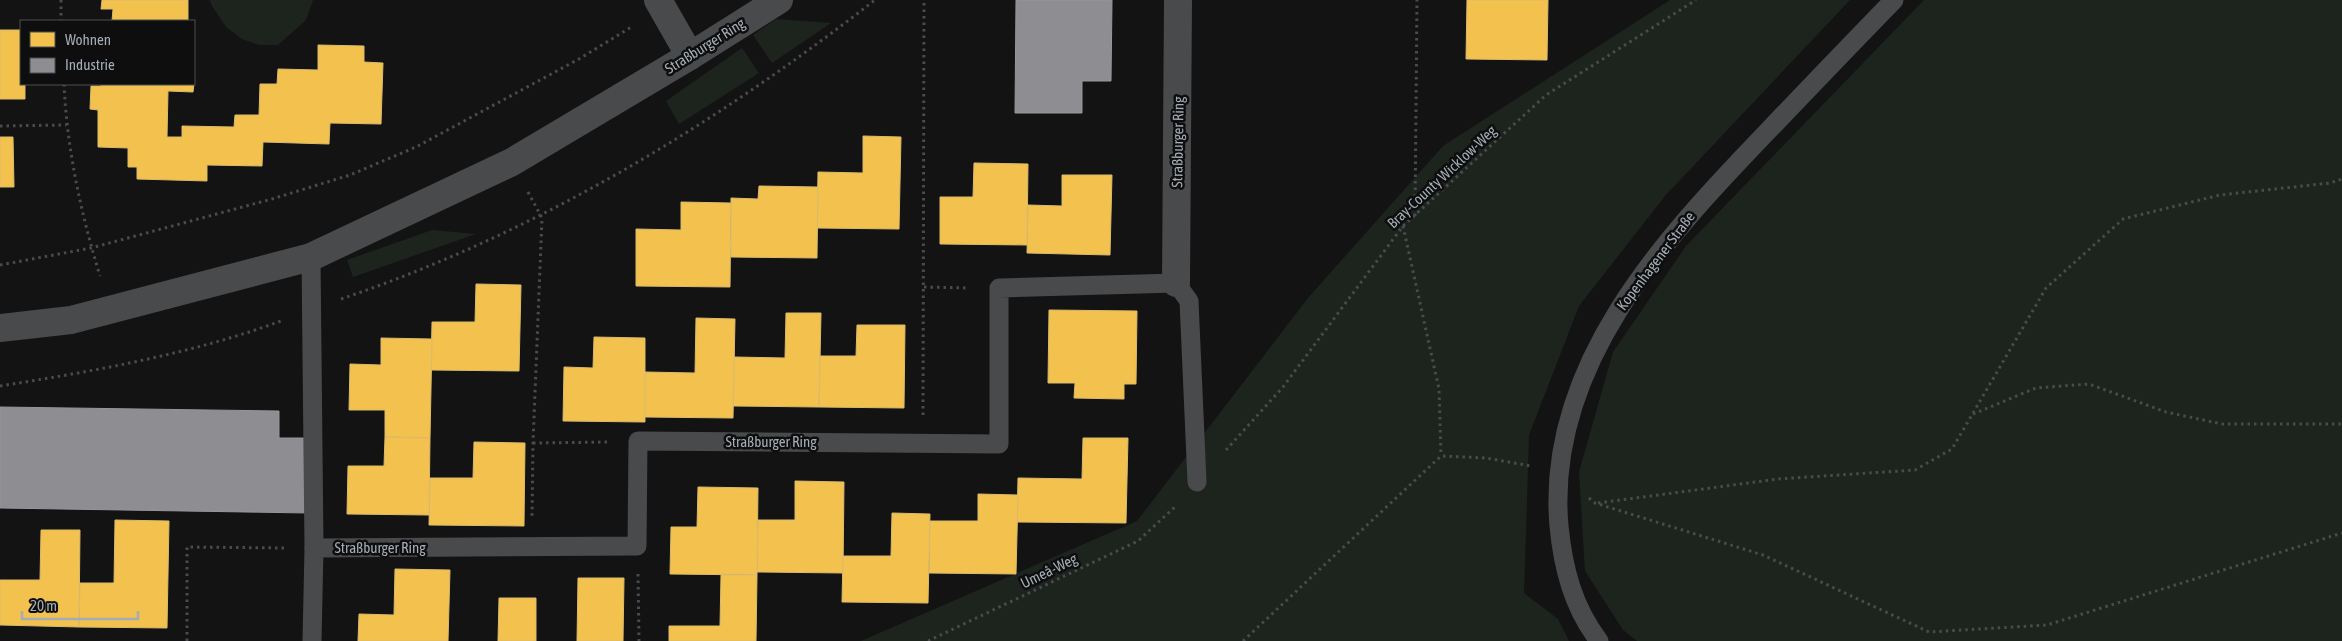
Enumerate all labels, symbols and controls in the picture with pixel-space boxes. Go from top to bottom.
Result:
street label: Straßburger Ring [662,14,748,77]
legend [20,20,195,85]
text: Wohnen [65,31,111,48]
text: Industrie [65,56,115,73]
street label: Straßburger Ring [1168,96,1187,188]
street label: Bray-County Wicklow-Weg [1384,121,1500,231]
street label: Kopenhagener Straße [1613,208,1698,313]
street label: Straßburger Ring [725,433,817,450]
street label: Straßburger Ring [334,539,426,556]
street label: Umeå-Weg [1018,549,1080,592]
scale bar [22,588,139,620]
text: 20 m [30,597,57,614]

